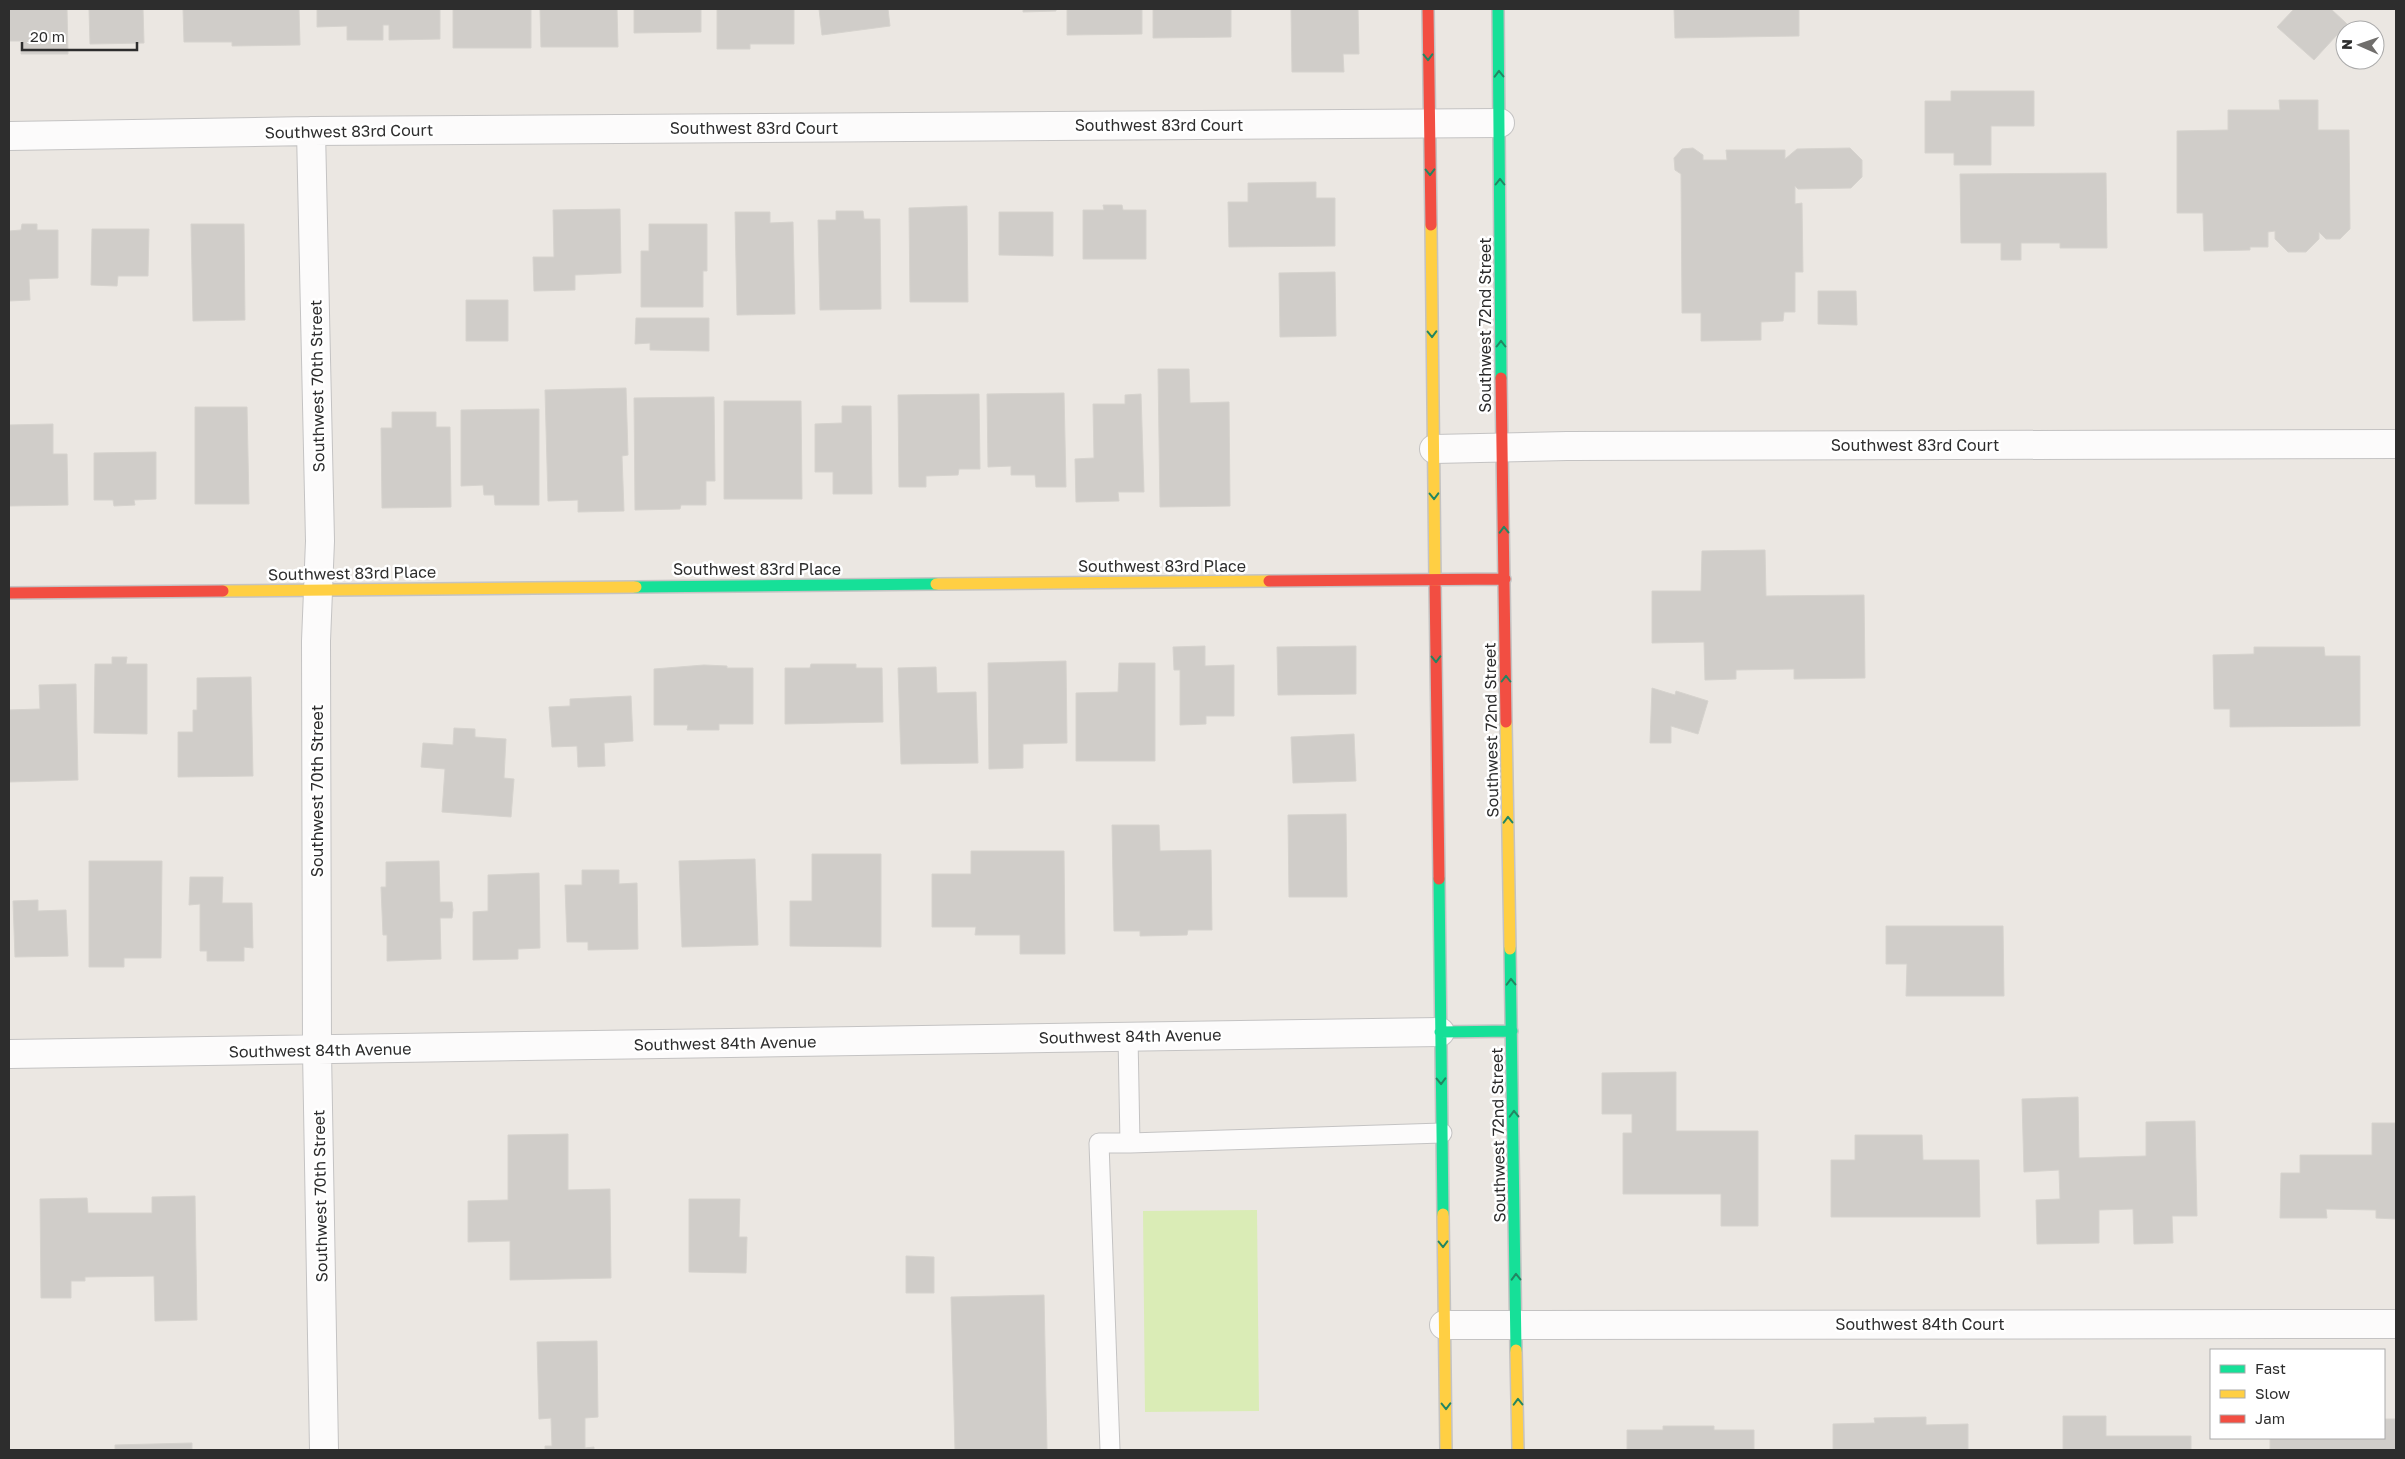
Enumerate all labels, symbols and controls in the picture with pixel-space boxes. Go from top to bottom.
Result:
scale bar [22,20,138,52]
north arrow [2335,20,2385,70]
text: 20 m [30,27,65,45]
text: N [2338,39,2355,50]
one-way arrow [1423,54,1433,62]
one-way arrow [1494,70,1504,78]
street label: Southwest 83rd Court [1075,115,1243,135]
street label: Southwest 83rd Court [670,118,838,138]
street label: Southwest 83rd Court [264,120,434,142]
one-way arrow [1425,168,1435,176]
one-way arrow [1495,177,1505,185]
street label: Southwest 72nd Street [1475,237,1495,413]
street label: Southwest 70th Street [305,300,329,472]
one-way arrow [1427,330,1437,338]
one-way arrow [1496,340,1506,348]
street label: Southwest 83rd Court [1831,435,1999,455]
one-way arrow [1429,493,1440,501]
one-way arrow [1499,526,1509,534]
street label: Southwest 83rd Place [1078,556,1246,576]
street label: Southwest 83rd Place [673,559,841,579]
street label: Southwest 83rd Place [268,562,436,584]
street label: Southwest 72nd Street [1479,642,1503,818]
one-way arrow [1431,656,1441,663]
one-way arrow [1501,675,1511,682]
street label: Southwest 70th Street [307,705,327,877]
one-way arrow [1503,815,1513,823]
one-way arrow [1506,978,1517,986]
street label: Southwest 84th Avenue [1038,1024,1222,1048]
street label: Southwest 84th Avenue [633,1031,817,1055]
street label: Southwest 84th Avenue [228,1038,412,1062]
street label: Southwest 72nd Street [1486,1047,1510,1223]
one-way arrow [1436,1078,1446,1085]
street label: Southwest 70th Street [308,1110,332,1282]
one-way arrow [1508,1110,1519,1118]
one-way arrow [1438,1240,1448,1248]
one-way arrow [1511,1273,1521,1280]
street label: Southwest 84th Court [1835,1314,2005,1334]
legend [2210,1349,2385,1439]
text: Fast [2255,1359,2286,1377]
text: Slow [2255,1384,2290,1402]
one-way arrow [1512,1397,1523,1405]
one-way arrow [1440,1402,1451,1410]
text: Jam [2255,1409,2285,1427]

